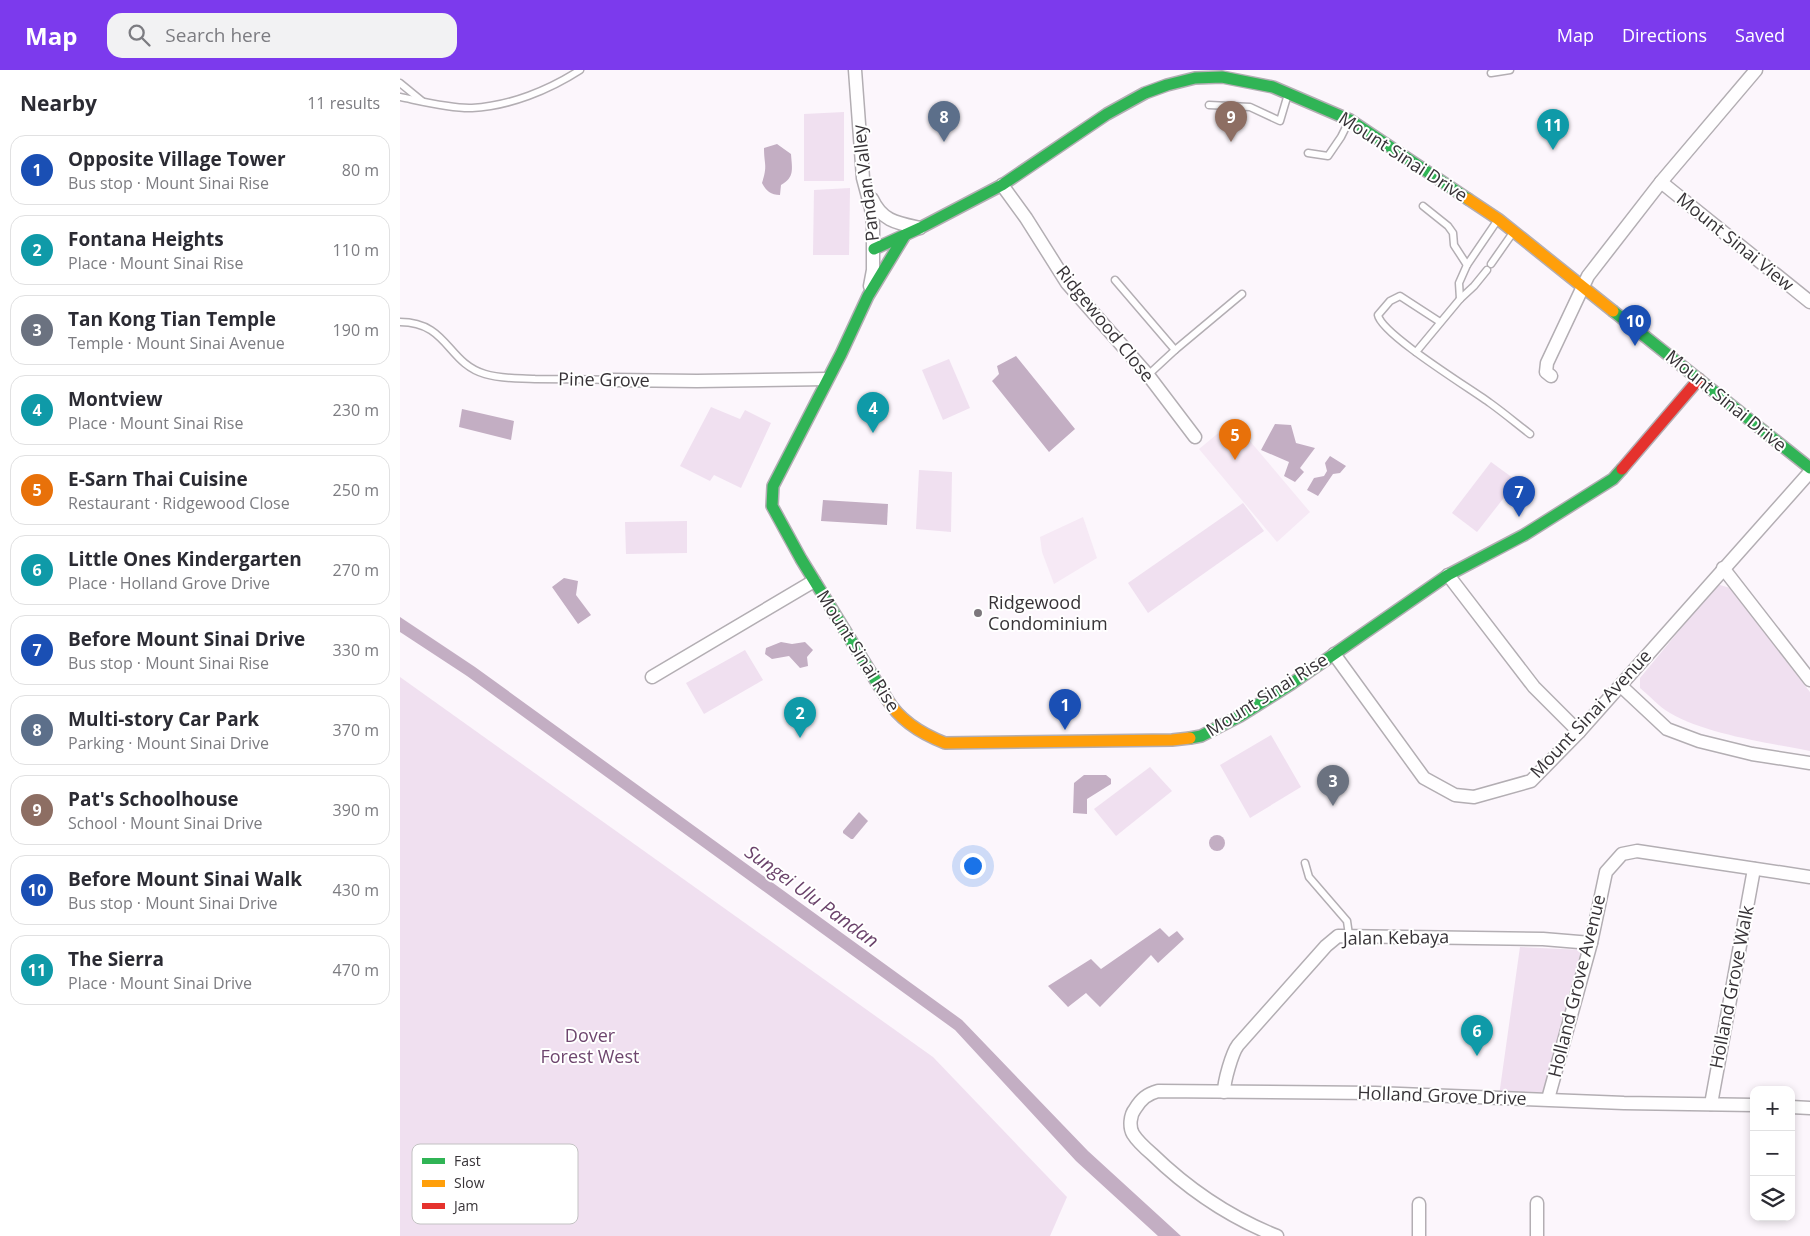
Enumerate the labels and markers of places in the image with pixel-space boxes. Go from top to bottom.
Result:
pin: 8 [928,101,960,142]
pin: 9 [1215,101,1247,142]
pin: 11 [1537,109,1569,150]
pin: 10 [1619,305,1651,346]
pin: 4 [857,392,889,433]
pin: 5 [1219,419,1251,460]
pin: 7 [1503,476,1535,517]
place label: Ridgewood Condominium [988,590,1108,635]
marker: Ridgewood Condominium [972,607,984,619]
pin: 1 [1049,689,1081,730]
pin: 2 [784,697,816,738]
pin: 3 [1317,765,1349,806]
pin: 6 [1461,1015,1493,1056]

